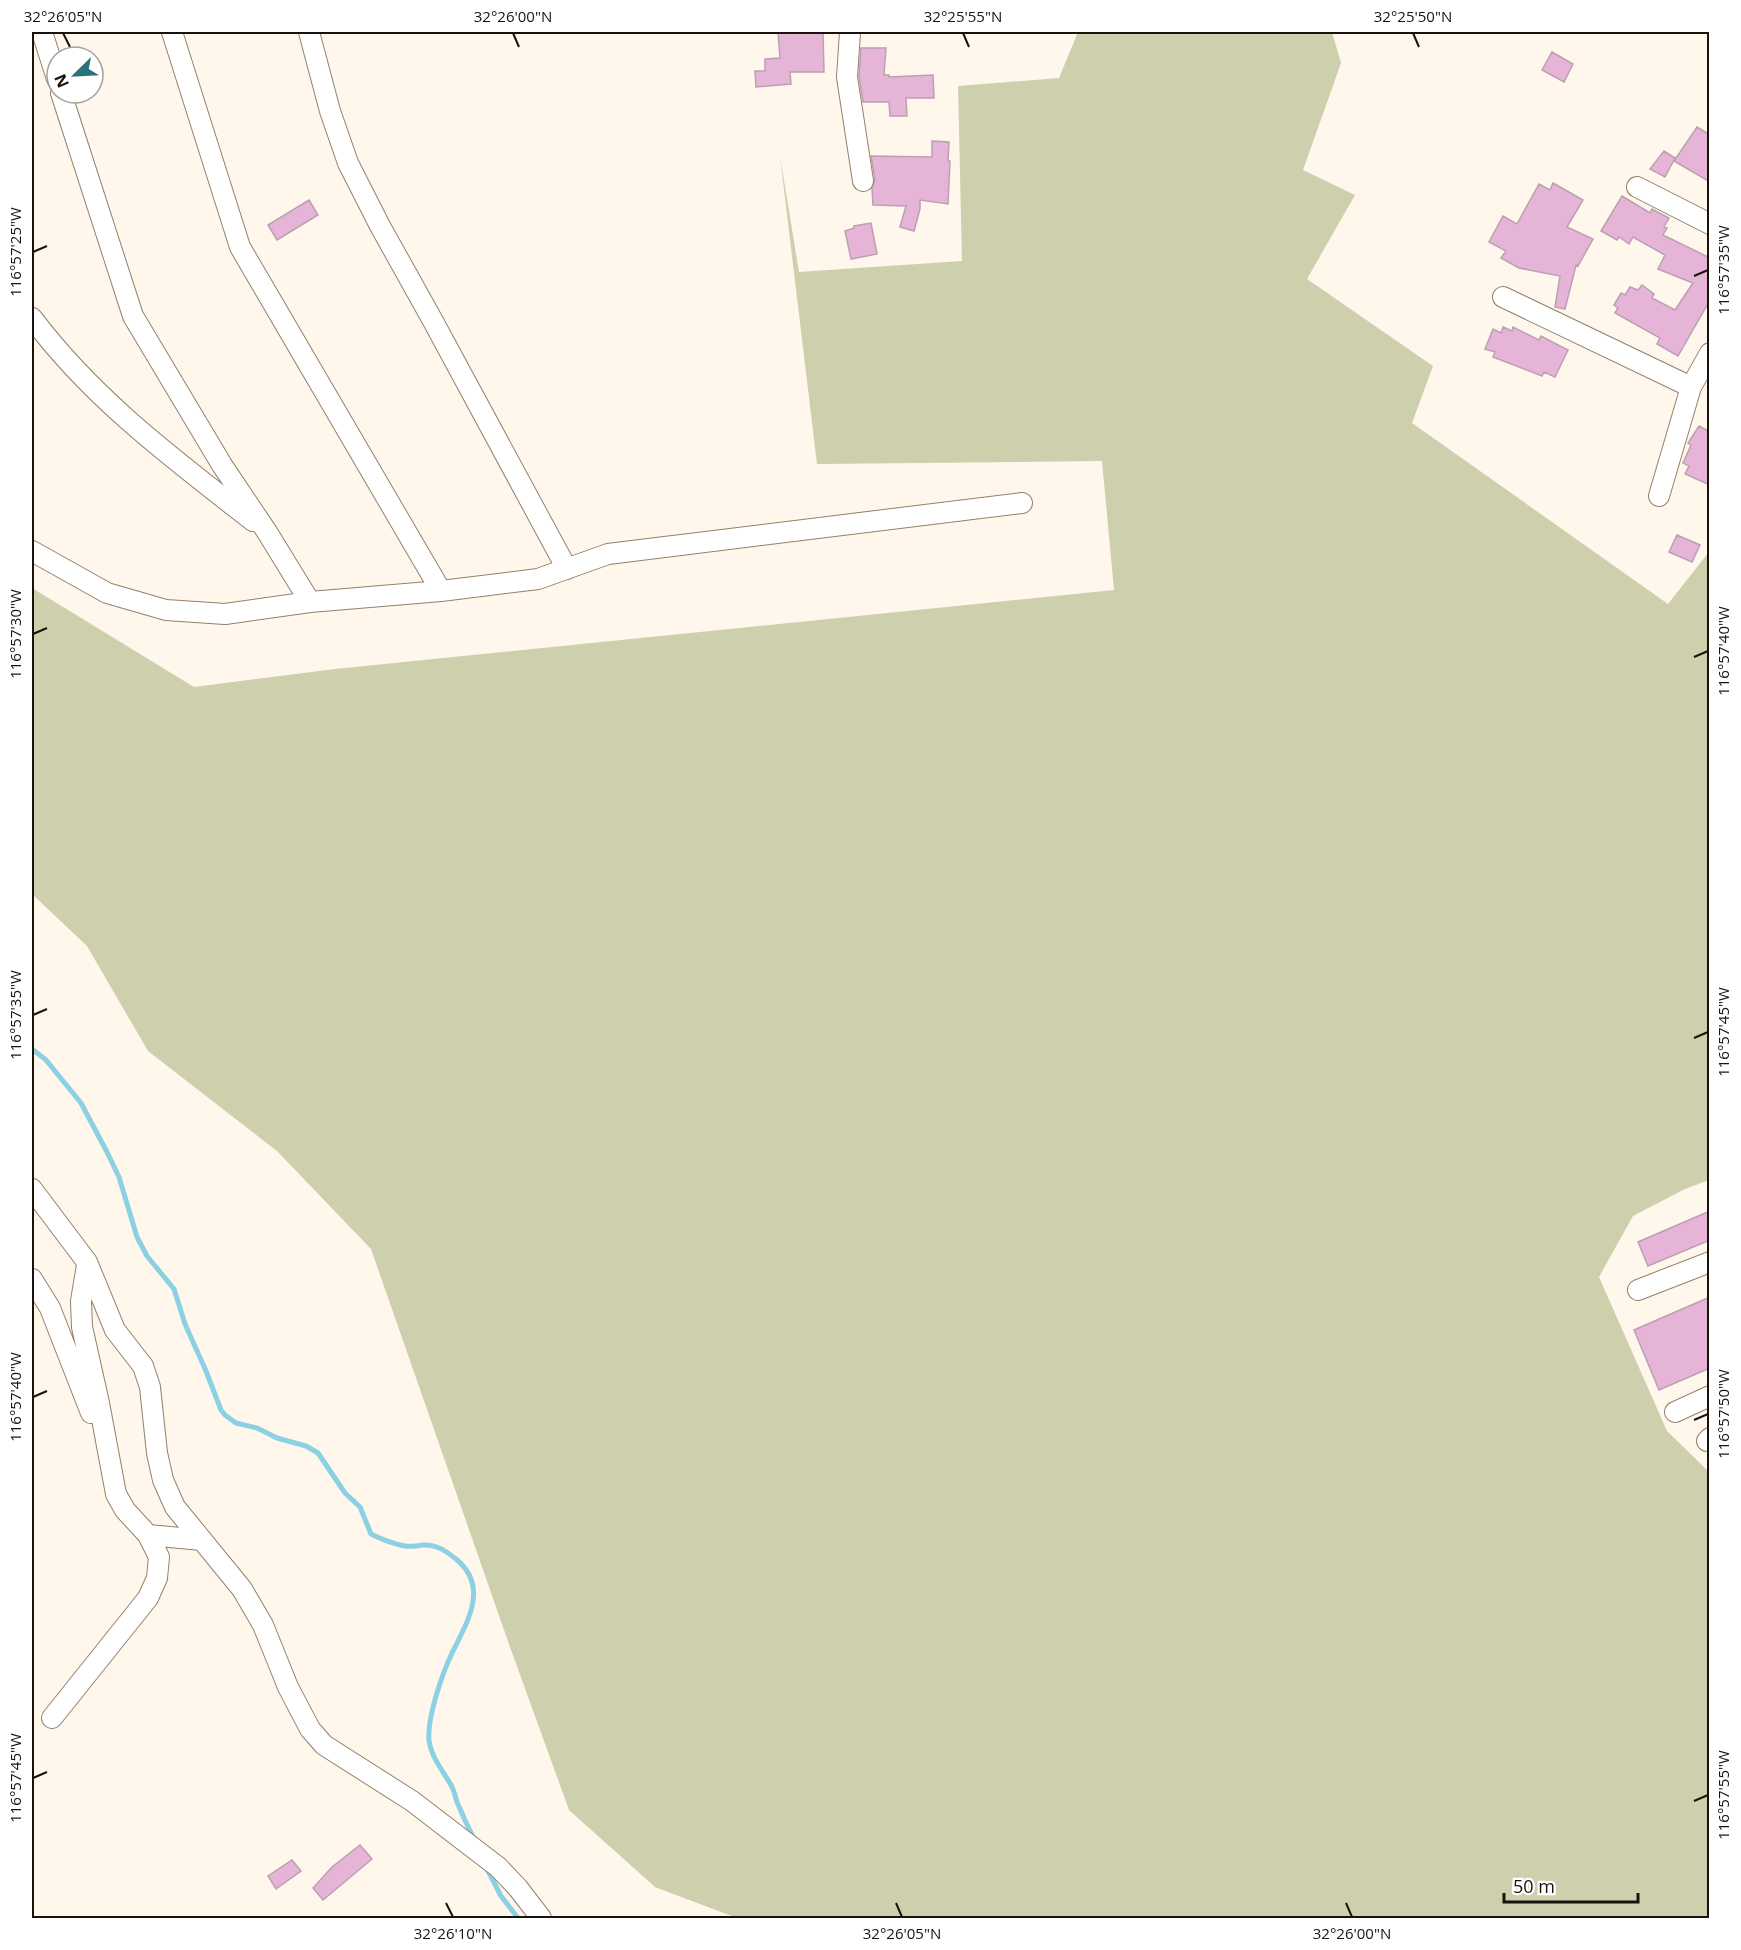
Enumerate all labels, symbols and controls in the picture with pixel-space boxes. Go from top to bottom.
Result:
text: 32°26'05"N [24,6,102,26]
text: 32°26'00"N [474,6,552,26]
text: 32°25'55"N [924,6,1002,26]
text: 32°25'50"N [1374,6,1452,26]
north arrow [45,45,105,105]
text: N [49,71,74,92]
text: 116°57'25"W [5,207,25,297]
text: 116°57'35"W [1713,225,1733,315]
text: 116°57'30"W [5,589,25,679]
text: 116°57'40"W [1713,606,1733,696]
text: 116°57'35"W [5,970,25,1060]
text: 116°57'45"W [1713,987,1733,1077]
text: 116°57'40"W [5,1352,25,1442]
text: 116°57'50"W [1713,1369,1733,1459]
text: 116°57'45"W [5,1733,25,1823]
text: 116°57'55"W [1713,1750,1733,1840]
scale bar [1504,1866,1638,1904]
text: 50 m [1513,1874,1555,1898]
text: 32°26'10"N [414,1923,492,1943]
text: 32°26'05"N [863,1923,941,1943]
text: 32°26'00"N [1313,1923,1391,1943]

